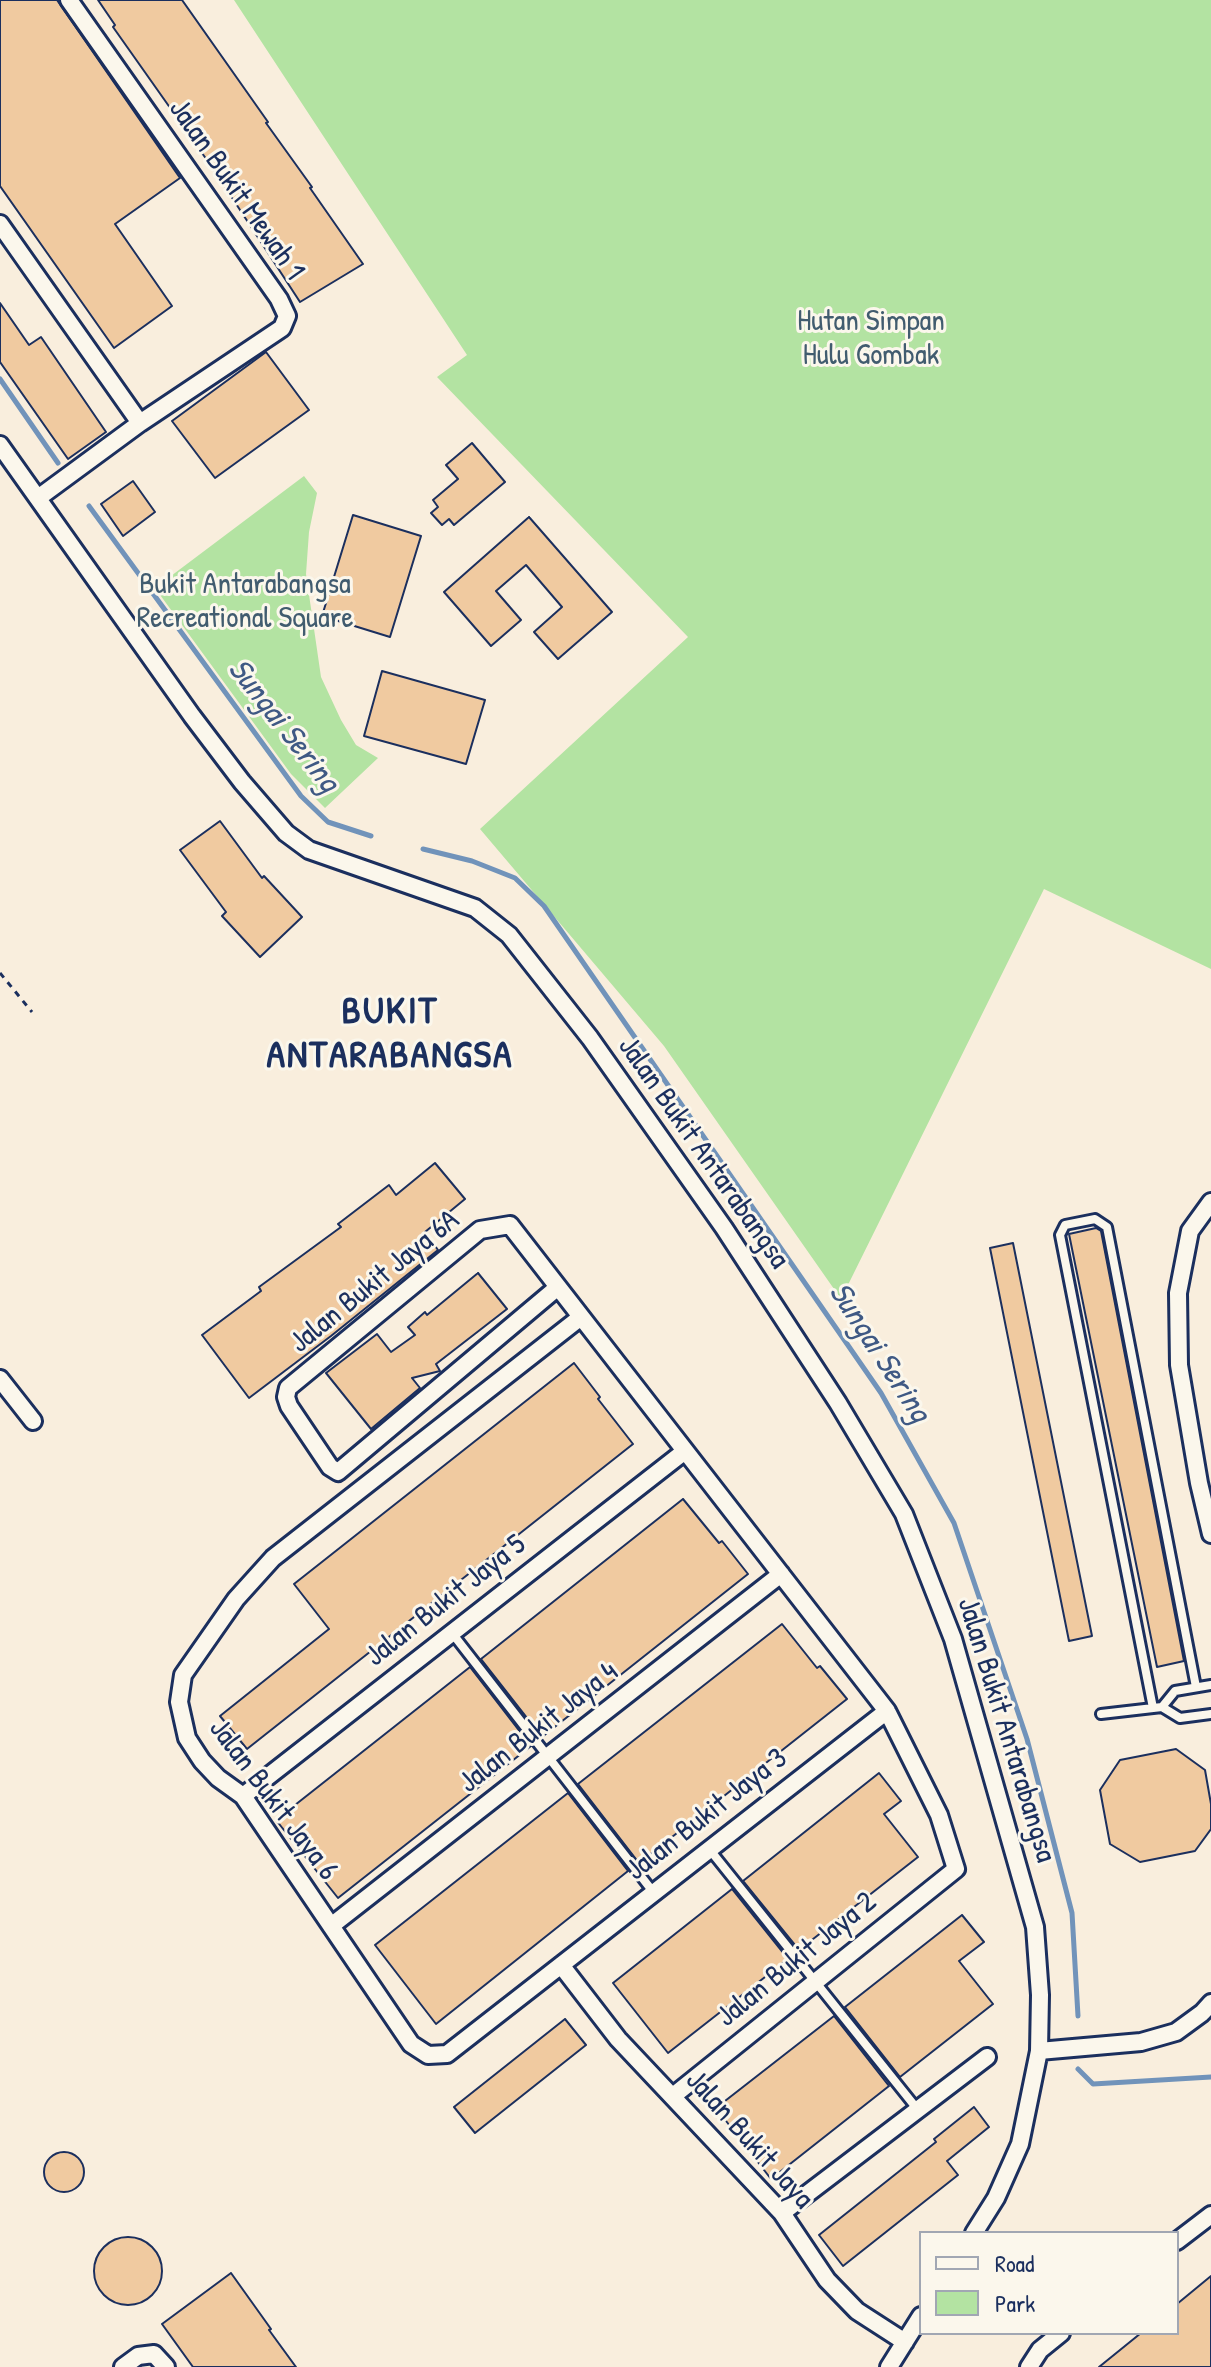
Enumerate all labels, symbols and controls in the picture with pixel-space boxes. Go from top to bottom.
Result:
street label: Jalan Bukit Mewah 1 [160,93,312,287]
park label: Hutan Simpan Hulu Gombak [797,304,945,374]
park label: Bukit Antarabangsa Recreational Square [137,567,353,638]
water label: Sungai Sering [219,652,347,800]
district label: BUKIT ANTARABANGSA [266,990,514,1080]
street label: Jalan Bukit Antarabangsa [610,1030,796,1276]
street label: Jalan Bukit Jaya 6A [283,1203,467,1361]
water label: Sungai Sering [820,1276,938,1430]
street label: Jalan Bukit Jaya 5 [359,1527,533,1675]
street label: Jalan Bukit Antarabangsa [949,1593,1063,1867]
street label: Jalan Bukit Jaya 4 [452,1655,626,1801]
street label: Jalan Bukit Jaya 6 [201,1712,345,1888]
street label: Jalan Bukit Jaya 3 [619,1741,795,1889]
street label: Jalan Bukit Jaya 2 [710,1885,884,2035]
street label: Jalan Bukit Jaya [677,2063,821,2217]
legend [919,2231,1179,2335]
text: Road [995,2247,1034,2279]
text: Park [995,2287,1035,2319]

